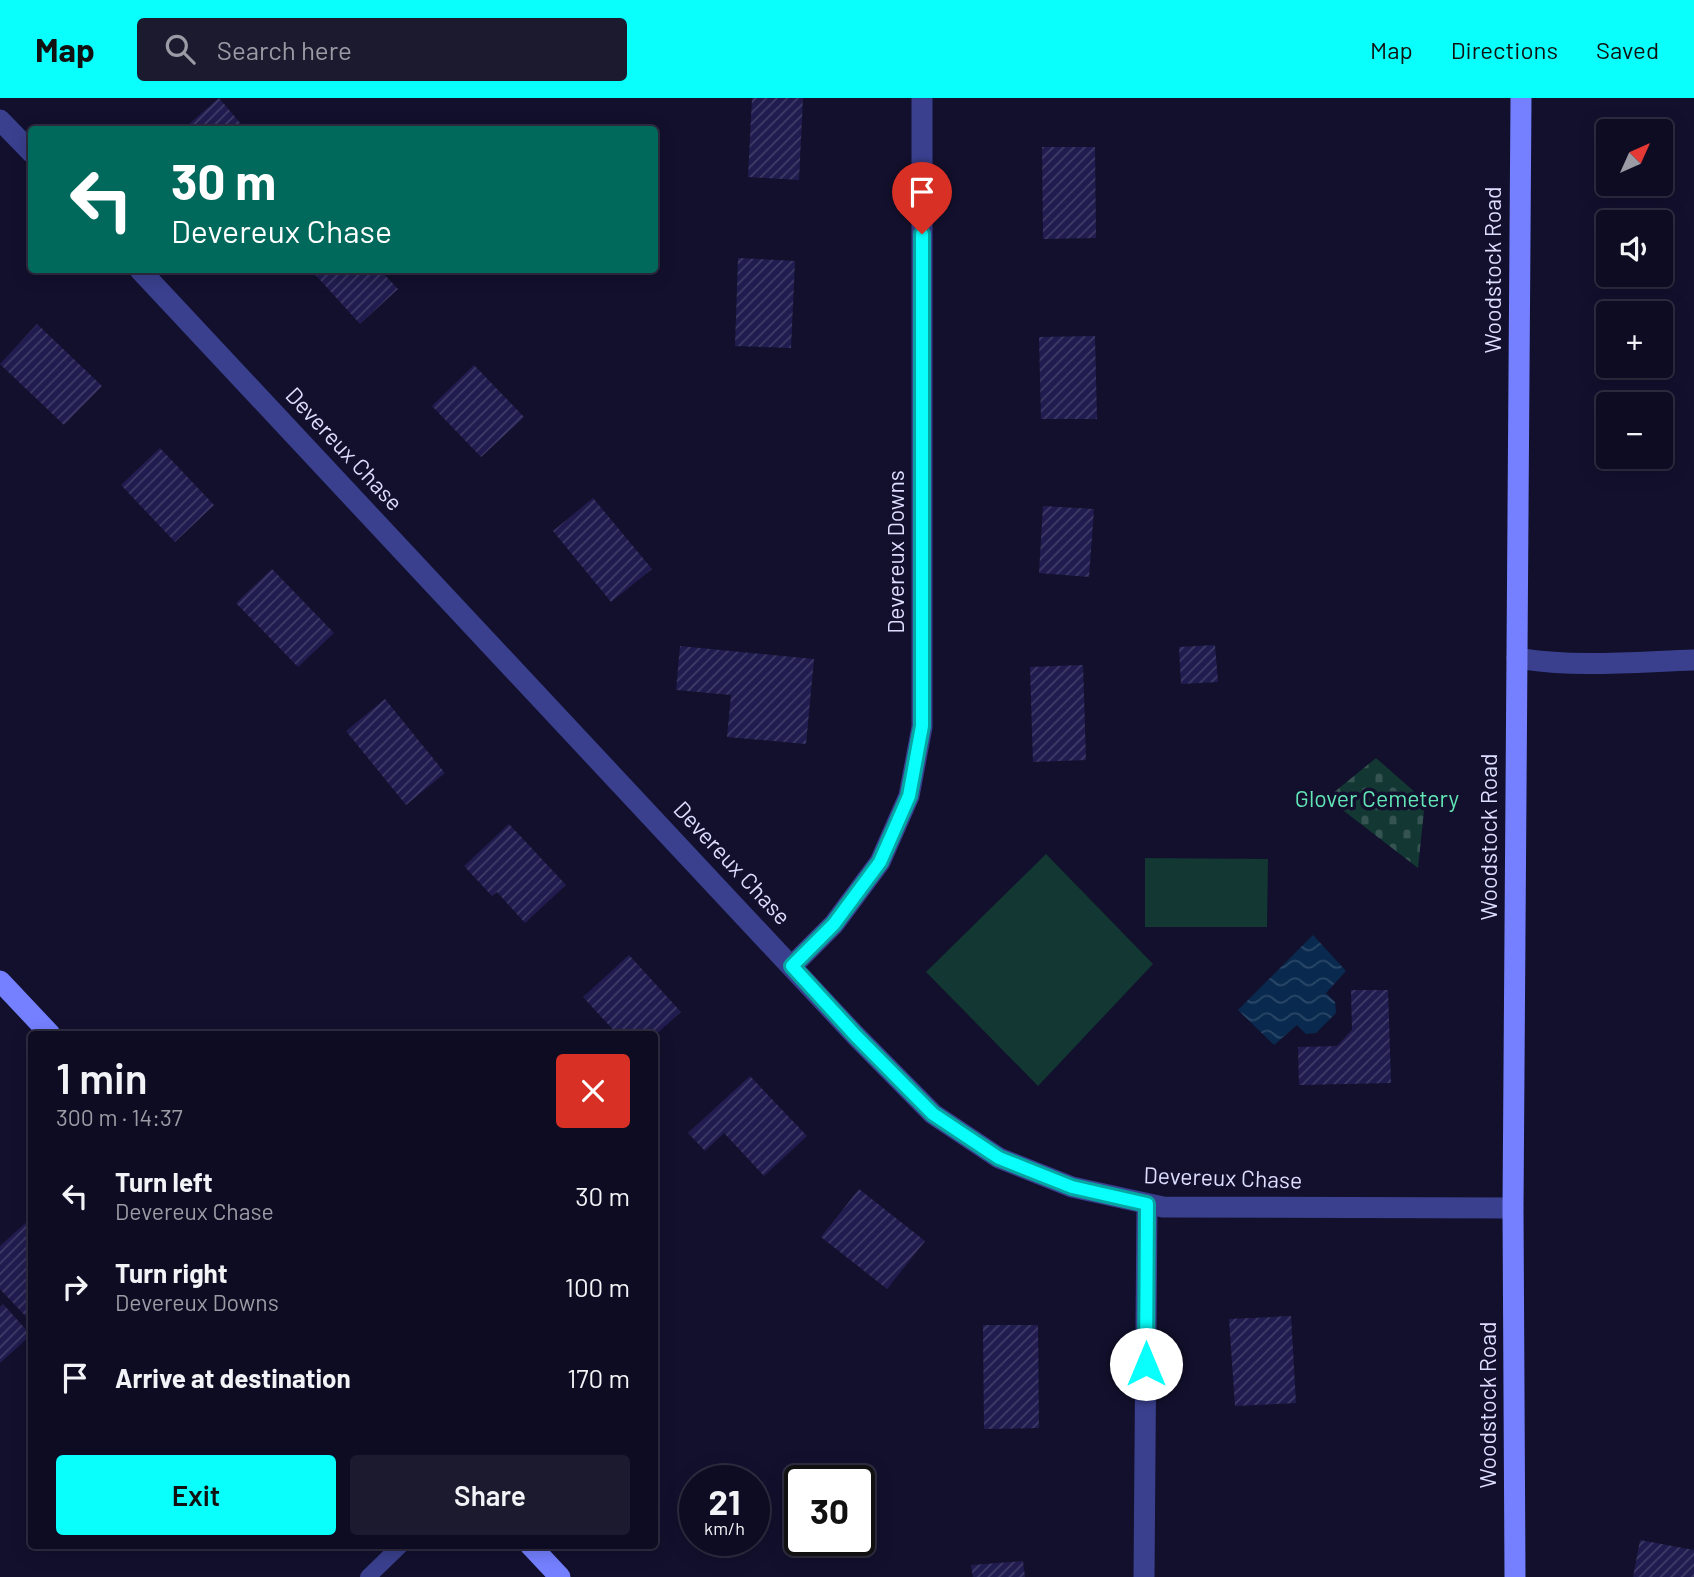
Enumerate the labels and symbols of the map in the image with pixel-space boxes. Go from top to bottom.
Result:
north arrow [1596,119,1673,196]
pin [892,162,952,234]
street label: Woodstock Road [1478,186,1506,354]
street label: Devereux Chase [280,381,409,516]
street label: Devereux Downs [881,470,909,634]
street label: Woodstock Road [1474,753,1502,921]
park label: Glover Cemetery [1295,784,1460,812]
street label: Devereux Chase [668,795,797,930]
street label: Devereux Chase [1143,1160,1303,1194]
street label: Woodstock Road [1473,1321,1501,1489]
position arrow [1109,1327,1183,1401]
speed limit sign: 30 [784,1465,875,1556]

